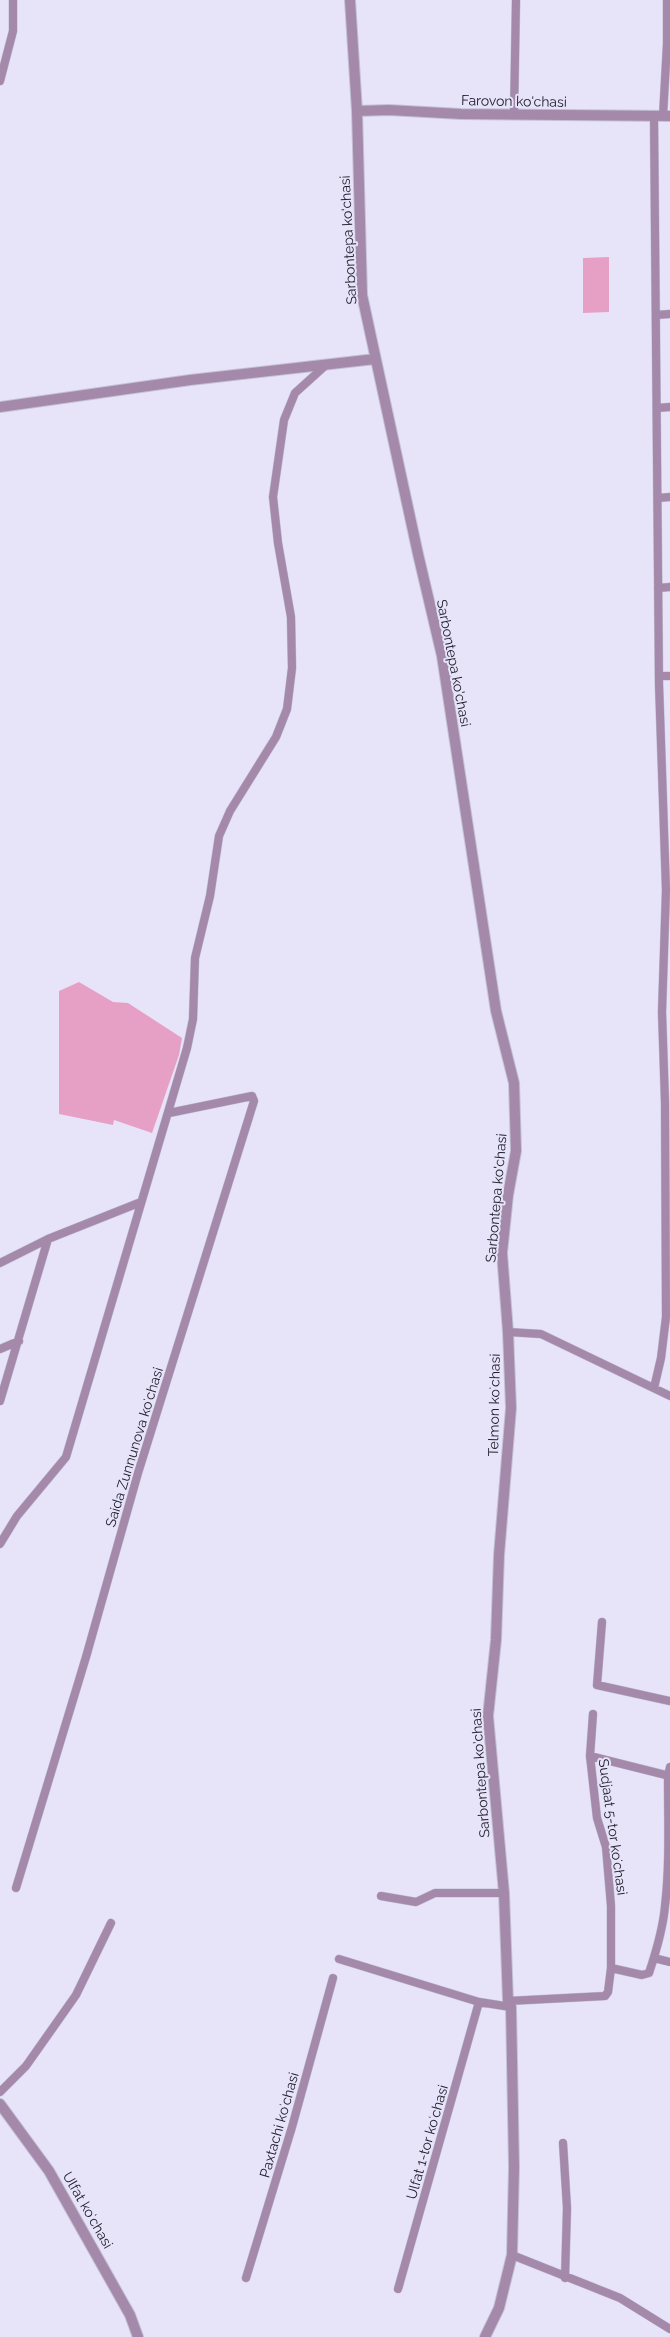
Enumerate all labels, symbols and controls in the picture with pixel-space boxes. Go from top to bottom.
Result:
street label: Farovon ko'chasi [461,92,567,110]
street label: Sarbontepa ko'chasi [337,175,359,305]
street label: Sarbontepa ko'chasi [434,598,474,728]
street label: Sarbontepa ko'chasi [482,1133,510,1263]
street label: Telmon koʻchasi [485,1353,503,1457]
street label: Saida Zunnunova koʻchasi [102,1365,166,1529]
street label: Sarbontepa ko'chasi [468,1708,492,1838]
street label: Sudjaat 5-tor koʻchasi [596,1758,630,1896]
street label: Paxtachi koʻchasi [256,2070,302,2180]
street label: Ulfat 1-tor koʻchasi [403,2083,451,2201]
street label: Ulfat koʻchasi [60,2169,116,2251]

